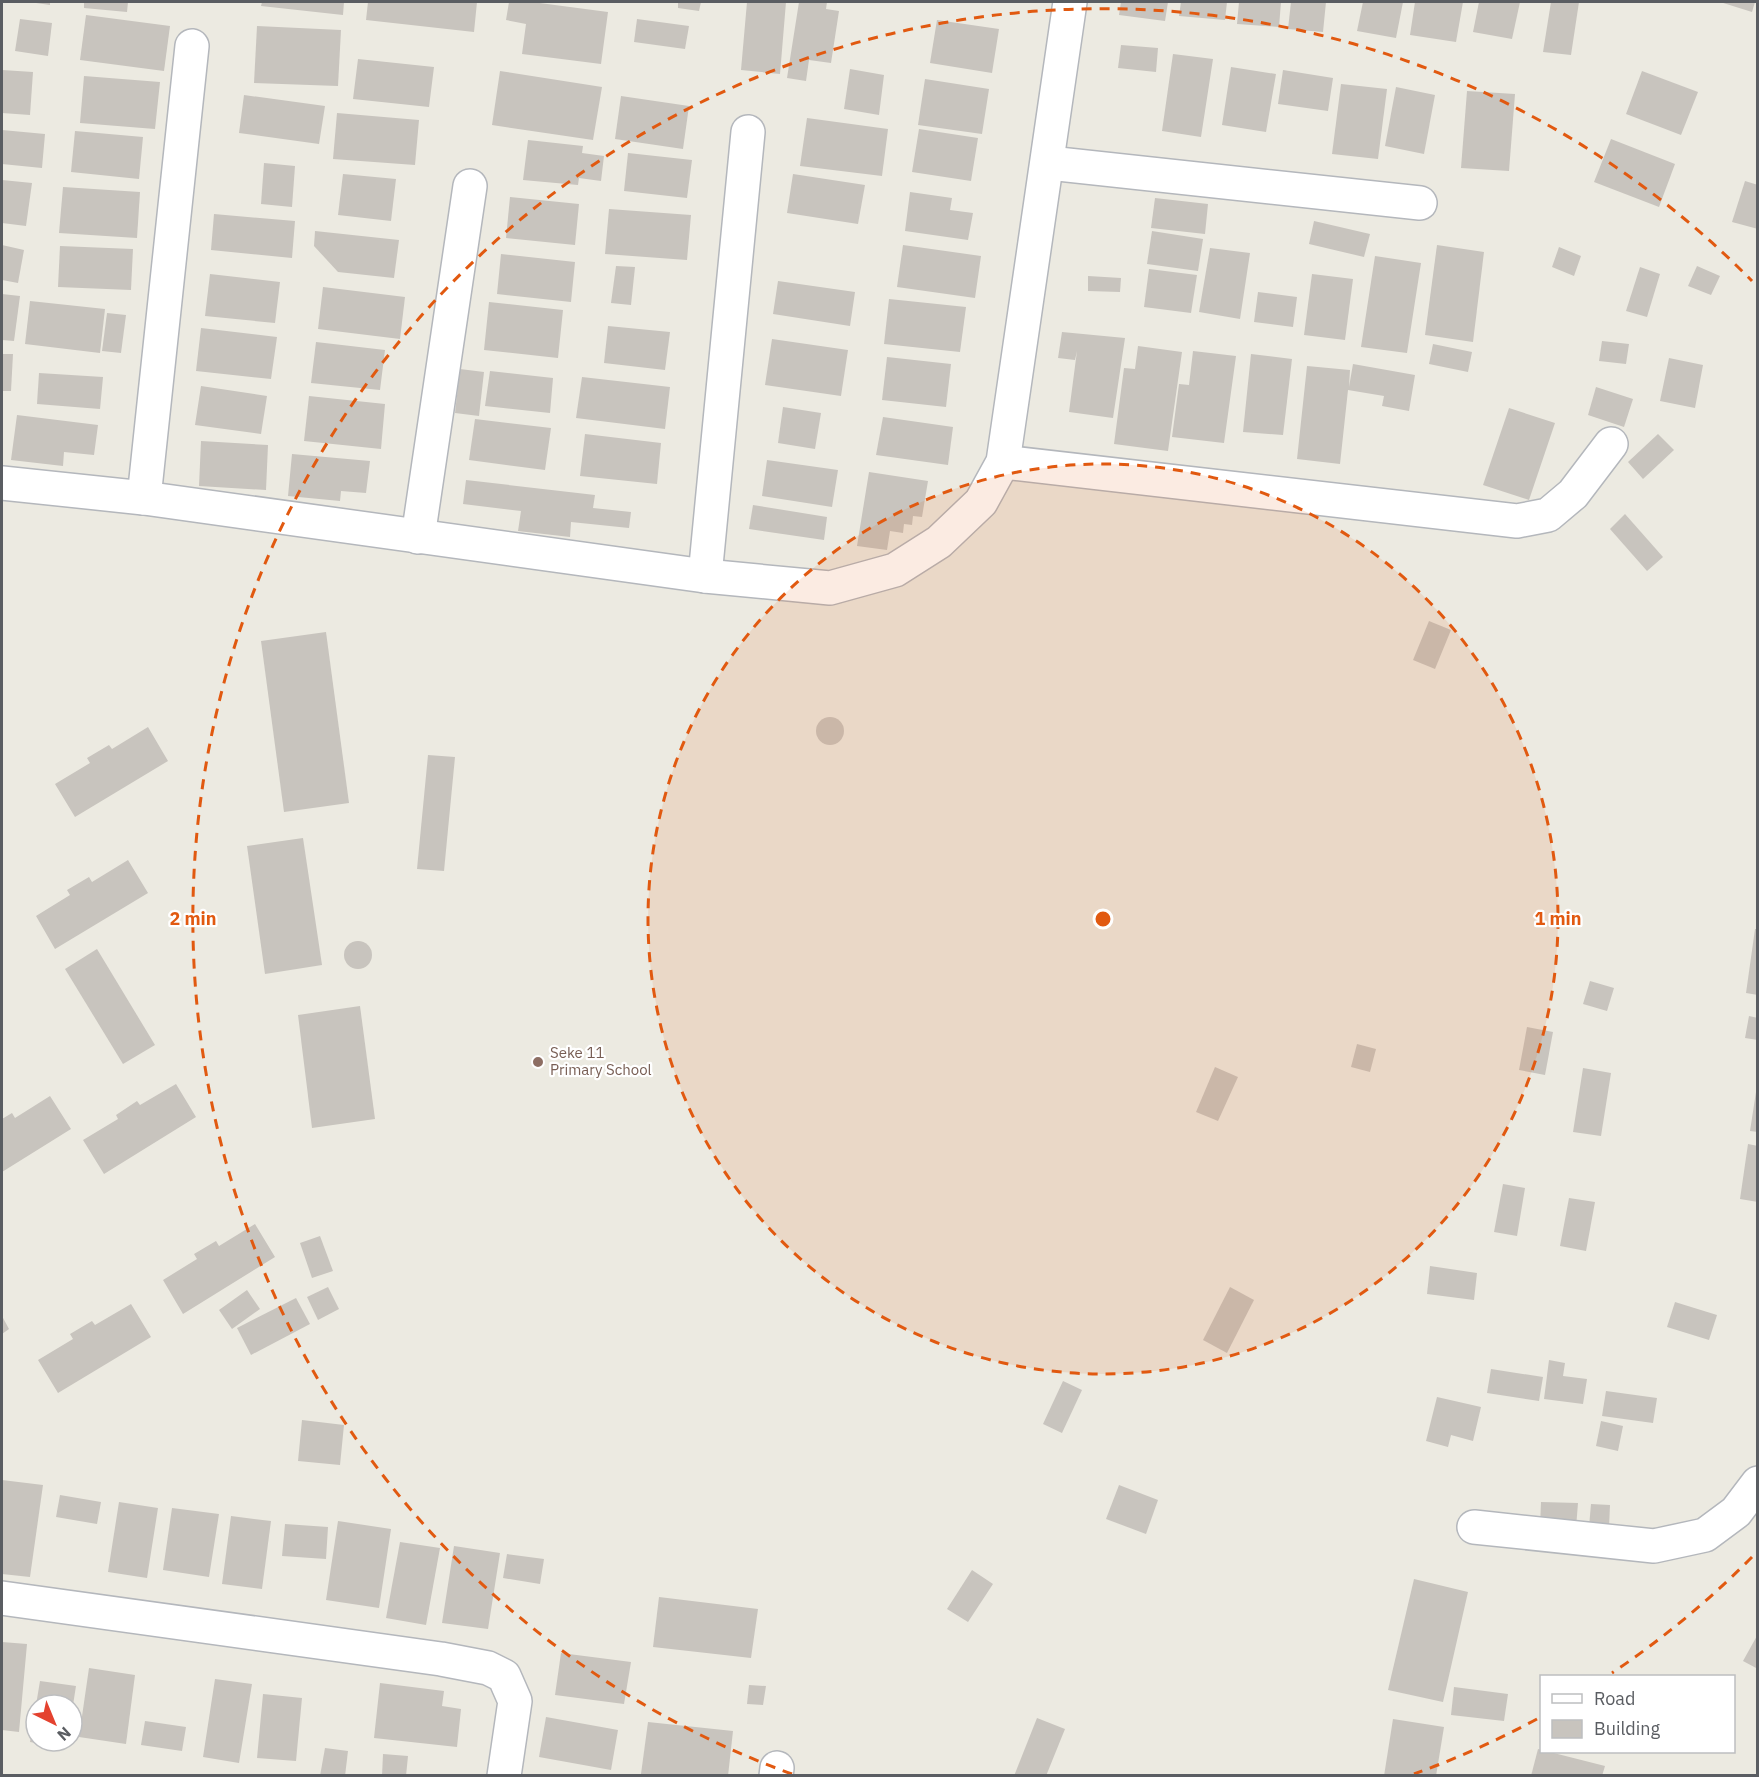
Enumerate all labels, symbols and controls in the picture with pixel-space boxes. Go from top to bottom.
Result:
text: 2 min [169,907,217,930]
text: 1 min [1534,907,1582,930]
centre of rings [1093,909,1113,929]
place label: Seke 11 Primary School [550,1043,652,1079]
marker: Seke 11 Primary School [531,1055,545,1069]
legend [1540,1675,1735,1753]
text: Road [1594,1687,1635,1710]
north arrow [24,1693,84,1753]
text: Building [1594,1717,1661,1740]
text: N [53,1723,75,1745]

